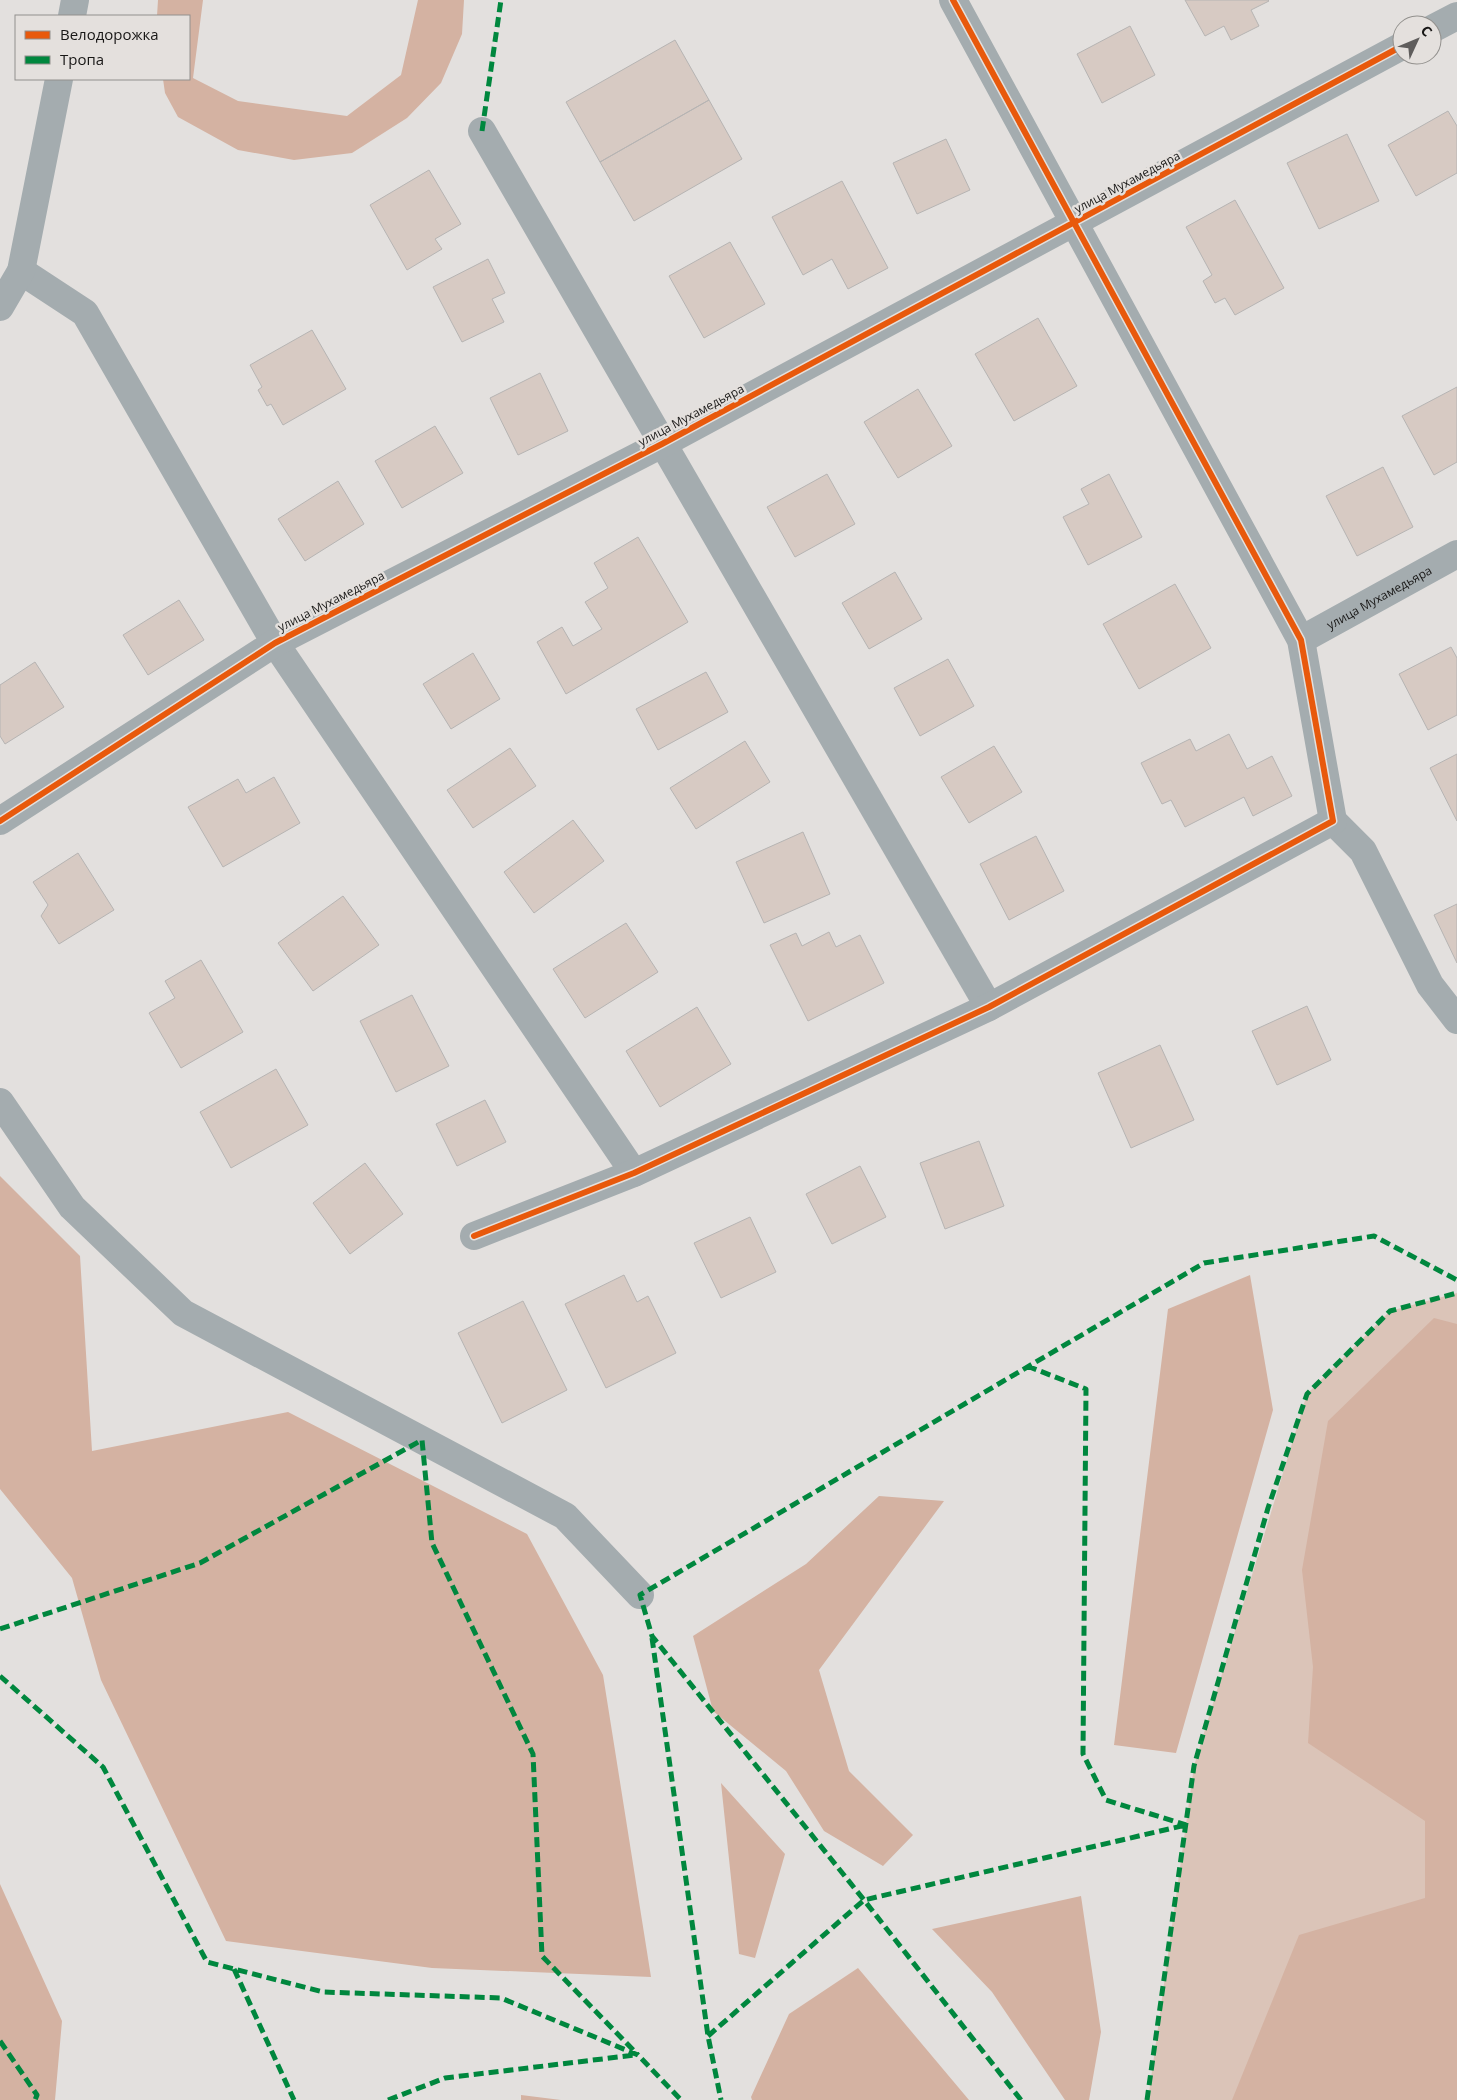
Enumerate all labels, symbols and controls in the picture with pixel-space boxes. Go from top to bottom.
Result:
legend [15,15,190,80]
north arrow [1392,15,1442,65]
text: С [1417,21,1437,40]
text: Велодорожка [60,24,159,44]
text: Тропа [60,49,104,69]
street label: улица Мухамедьяра [1071,147,1183,217]
street label: улица Мухамедьяра [635,380,747,450]
street label: улица Мухамедьяра [1323,561,1435,633]
street label: улица Мухамедьяра [275,567,387,635]

